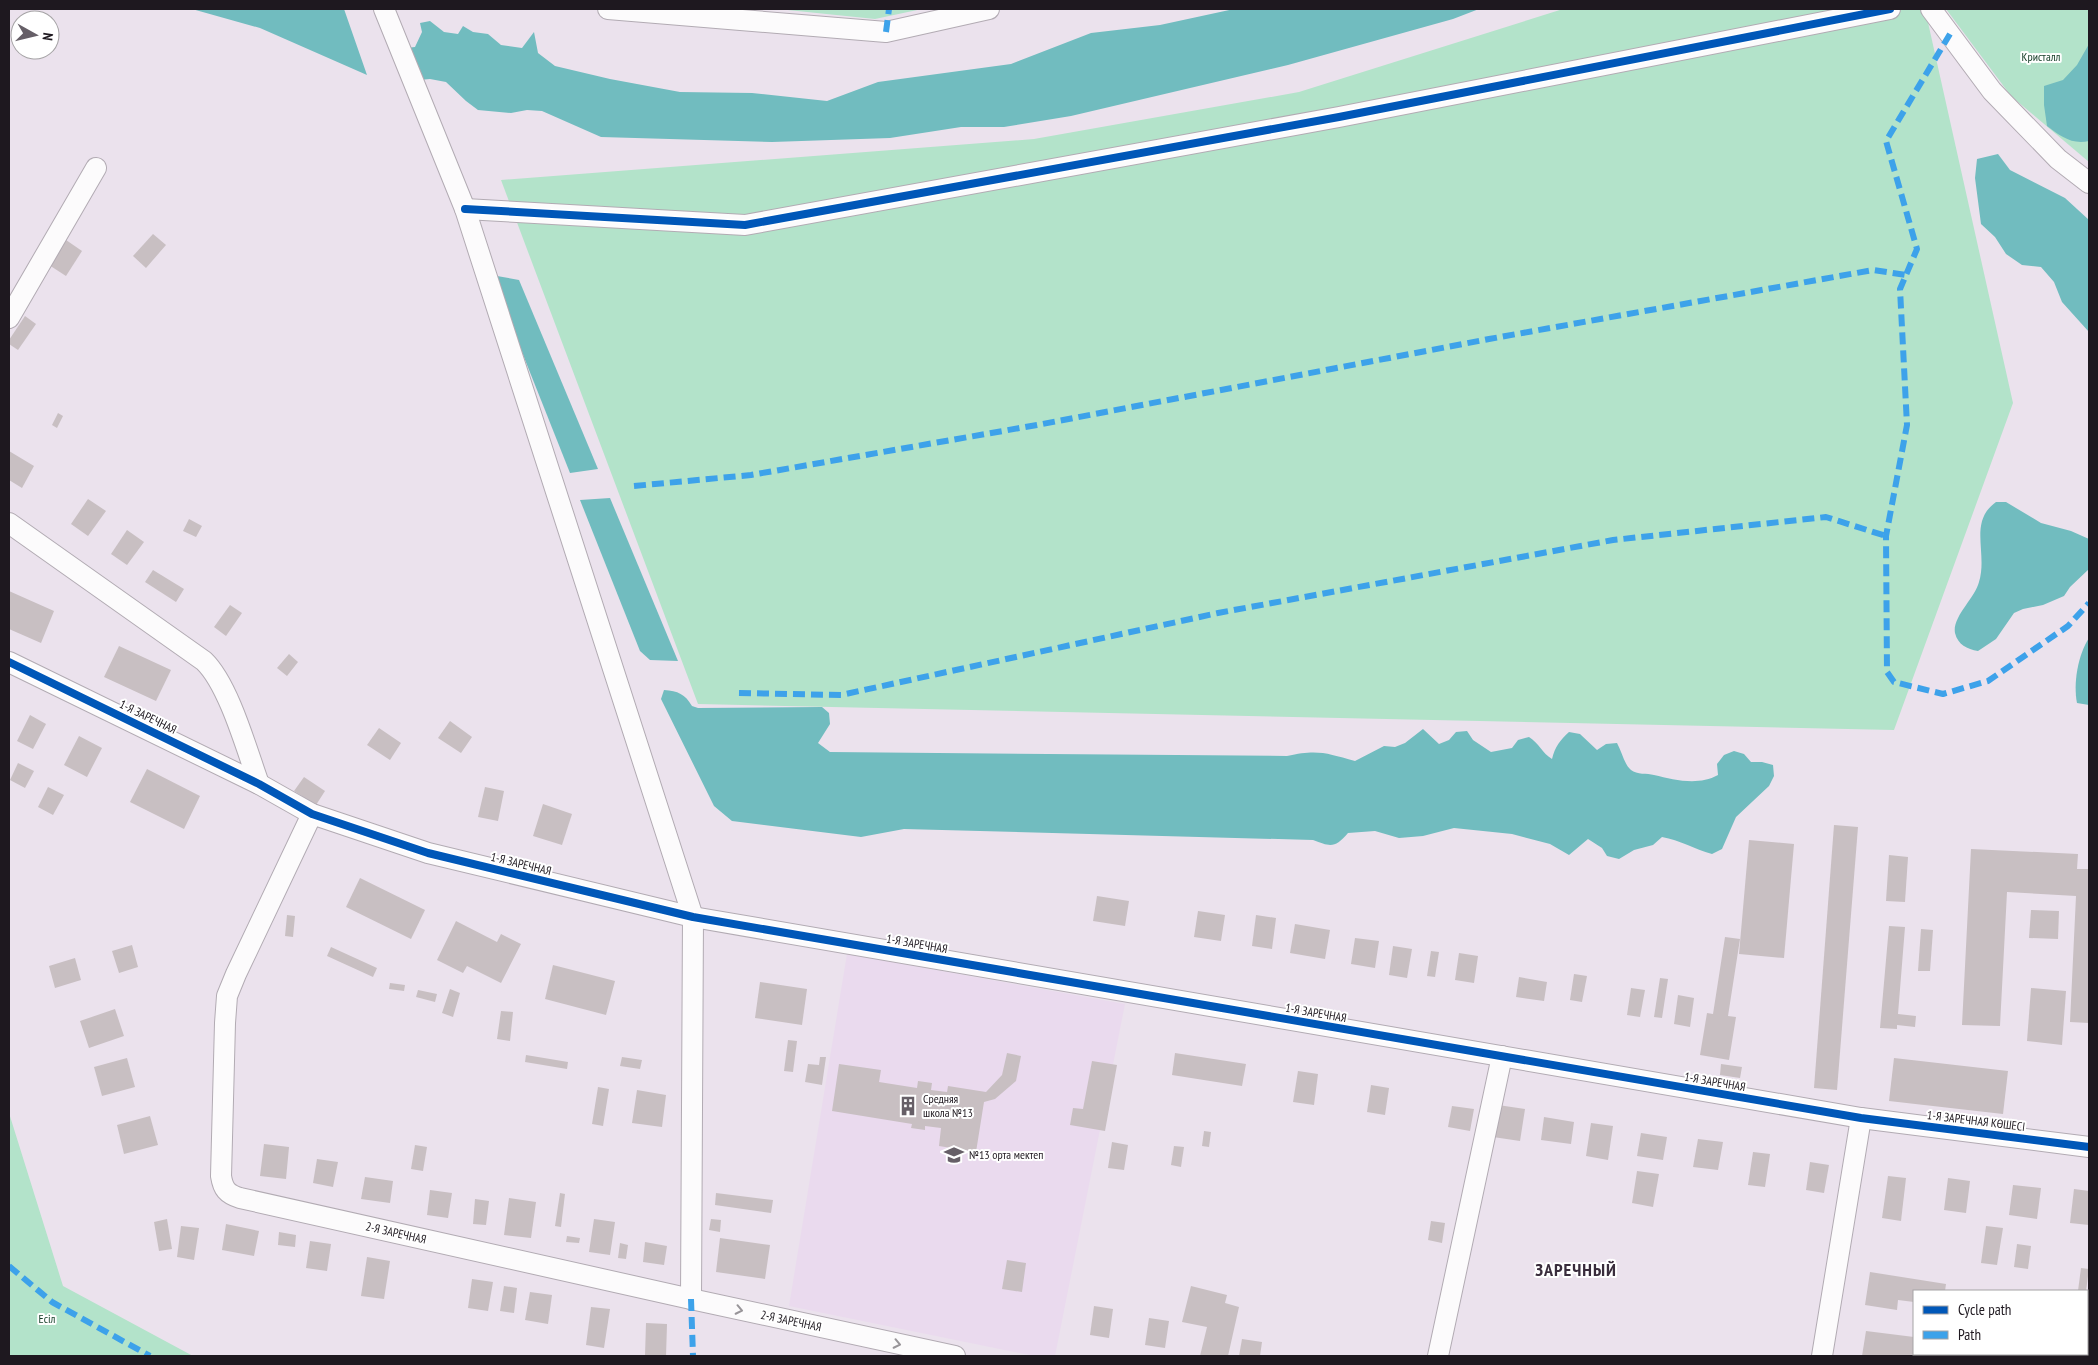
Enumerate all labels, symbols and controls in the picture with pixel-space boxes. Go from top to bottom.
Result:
north arrow [10,10,60,60]
text: N [38,32,57,42]
park label: Кристалл [2022,49,2061,64]
street label: 1-Я ЗАРЕЧНАЯ [117,696,179,737]
street label: 1-Я ЗАРЕЧНАЯ [489,849,553,878]
street label: 1-Я ЗАРЕЧНАЯ [885,931,949,956]
street label: 1-Я ЗАРЕЧНАЯ [1284,1000,1348,1025]
street label: 1-Я ЗАРЕЧНАЯ [1683,1069,1747,1094]
place label: Средняя школа №13 [923,1091,973,1120]
building icon: Средняя школа №13 [897,1095,919,1117]
street label: 1-Я ЗАРЕЧНАЯ КӨШЕСІ [1926,1107,2026,1134]
school or university icon: №13 орта мектеп [943,1144,965,1166]
place label: №13 орта мектеп [969,1147,1043,1162]
street label: 2-Я ЗАРЕЧНАЯ [364,1218,428,1247]
district label: ЗАРЕЧНЫЙ [1535,1258,1617,1281]
legend [1913,1290,2088,1355]
text: Cycle path [1958,1300,2011,1319]
one-way arrow [734,1304,743,1314]
street label: 2-Я ЗАРЕЧНАЯ [759,1307,823,1334]
park label: Есіл [39,1311,56,1326]
text: Path [1958,1325,1981,1344]
one-way arrow [893,1338,902,1349]

